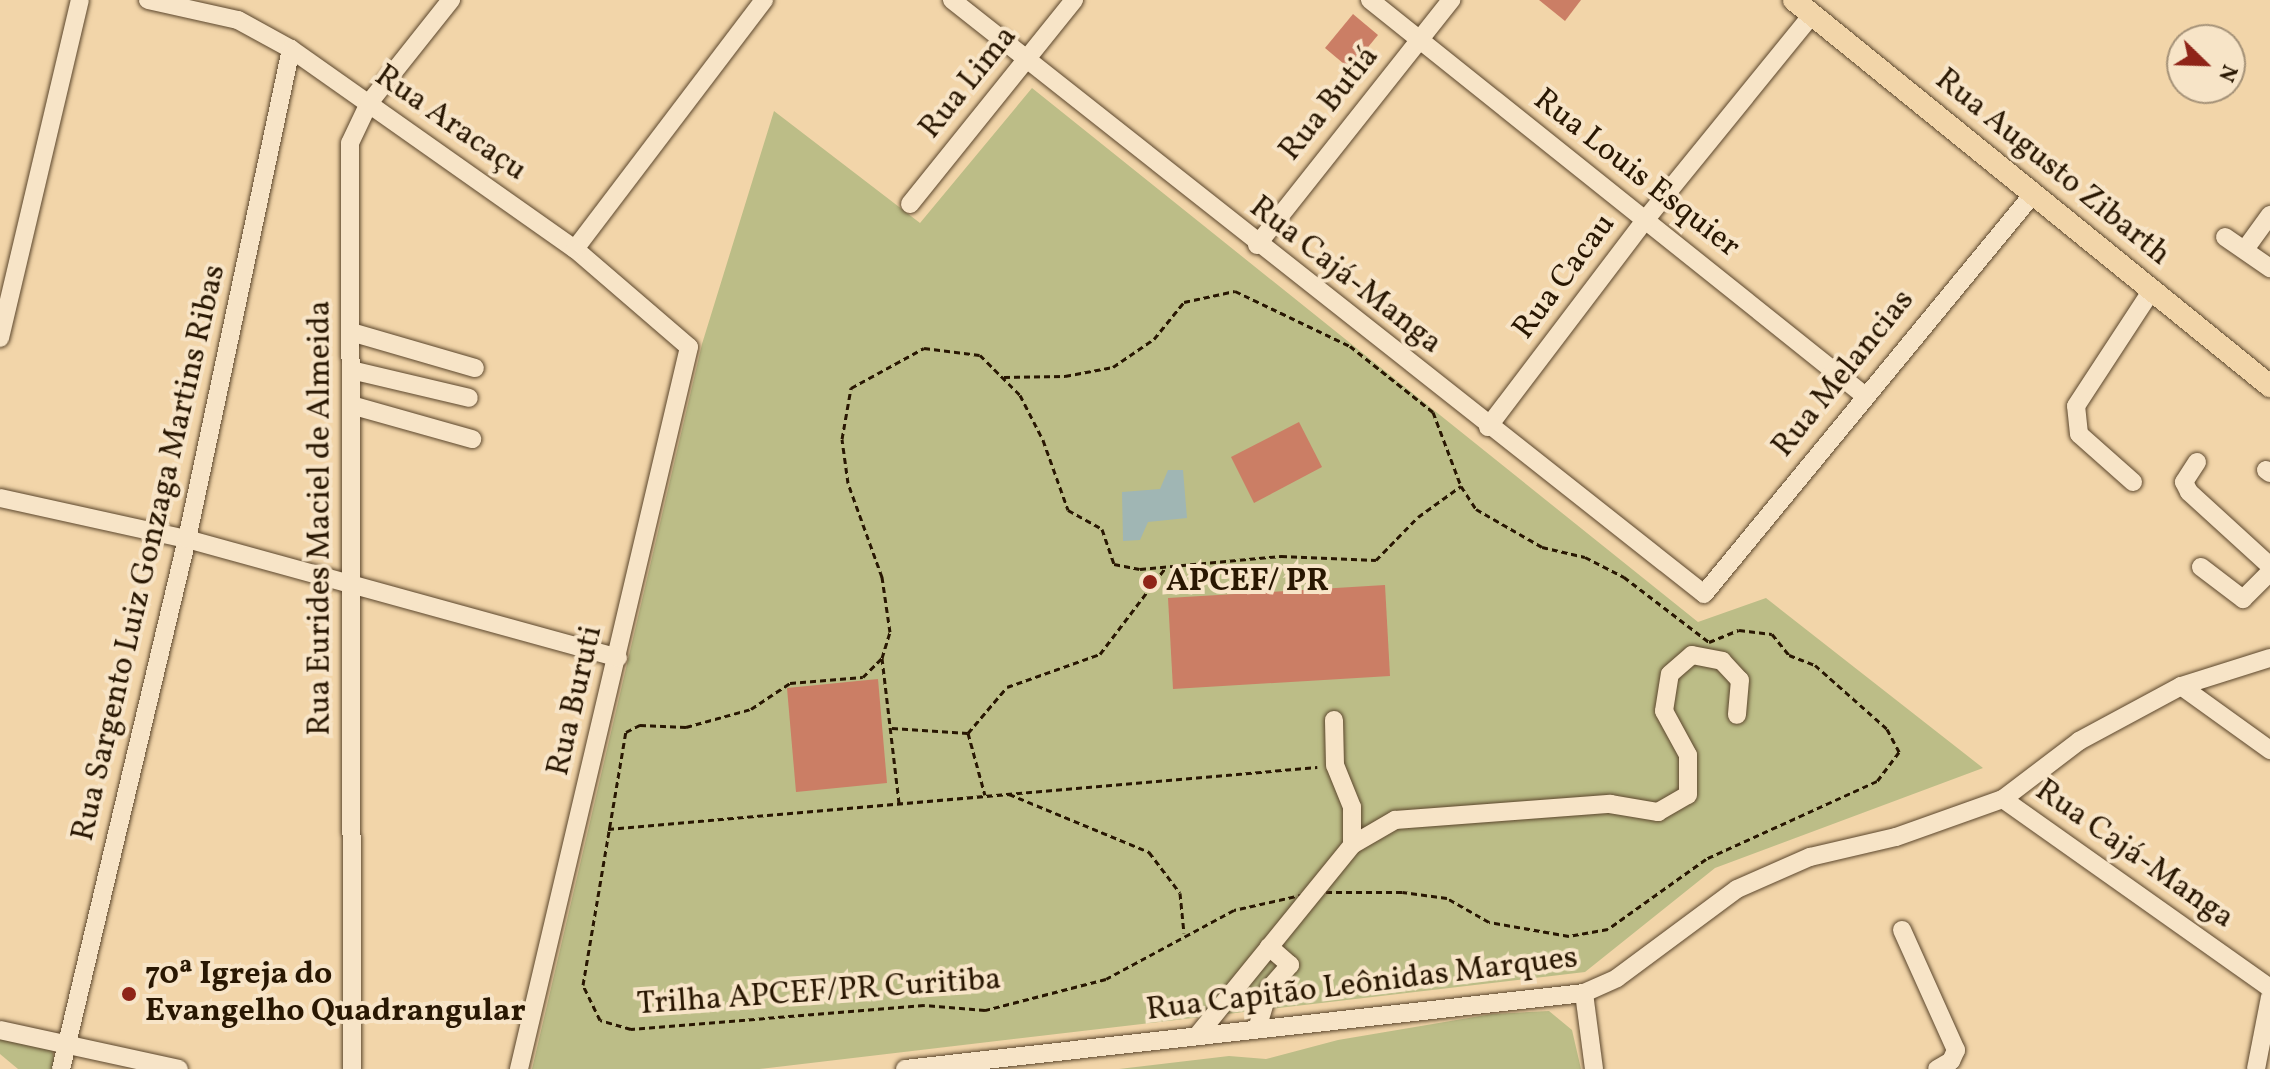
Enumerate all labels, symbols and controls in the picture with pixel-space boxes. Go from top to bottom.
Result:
street label: Rua Lima [912,19,1026,147]
north arrow [2166,24,2246,104]
street label: Rua Butiá [1272,39,1388,169]
street label: Rua Aracaçu [367,58,533,190]
text: N [2209,59,2244,86]
street label: Rua Augusto Zibarth [1927,61,2177,275]
street label: Rua Louis Esquier [1525,81,1747,267]
street label: Rua Cajá-Manga [1241,189,1449,363]
street label: Rua Cacau [1505,207,1625,347]
street label: Rua Sargento Luiz Gonzaga Martins Ribas [65,261,235,845]
street label: Rua Melancias [1765,282,1923,466]
street label: Rua Eurides Maciel de Almeida [302,300,340,736]
place label: APCEF/ PR [1166,563,1329,601]
marker: APCEF/ PR [1141,573,1159,591]
street label: Rua Buruti [540,622,612,780]
street label: Rua Cajá-Manga [2027,772,2241,938]
street label: Rua Capitão Leônidas Marques [1144,939,1580,1031]
place label: 70ª Igreja do Evangelho Quadrangular [145,957,526,1032]
street label: Trilha APCEF/PR Curitiba [636,961,1002,1025]
marker: 70ª Igreja do Evangelho Quadrangular [120,985,138,1003]

